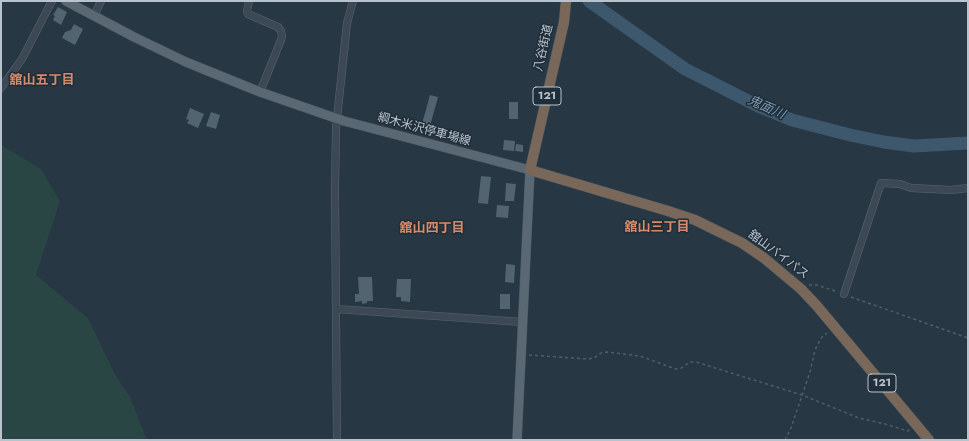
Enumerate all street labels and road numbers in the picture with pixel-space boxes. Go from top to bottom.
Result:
street label: 八谷街道 [532,23,556,73]
road number: 121 [533,87,561,105]
street label: 綱木米沢停車場線 [376,111,472,149]
street label: 舘山バイパス [745,228,811,282]
road number: 121 [868,374,896,392]

